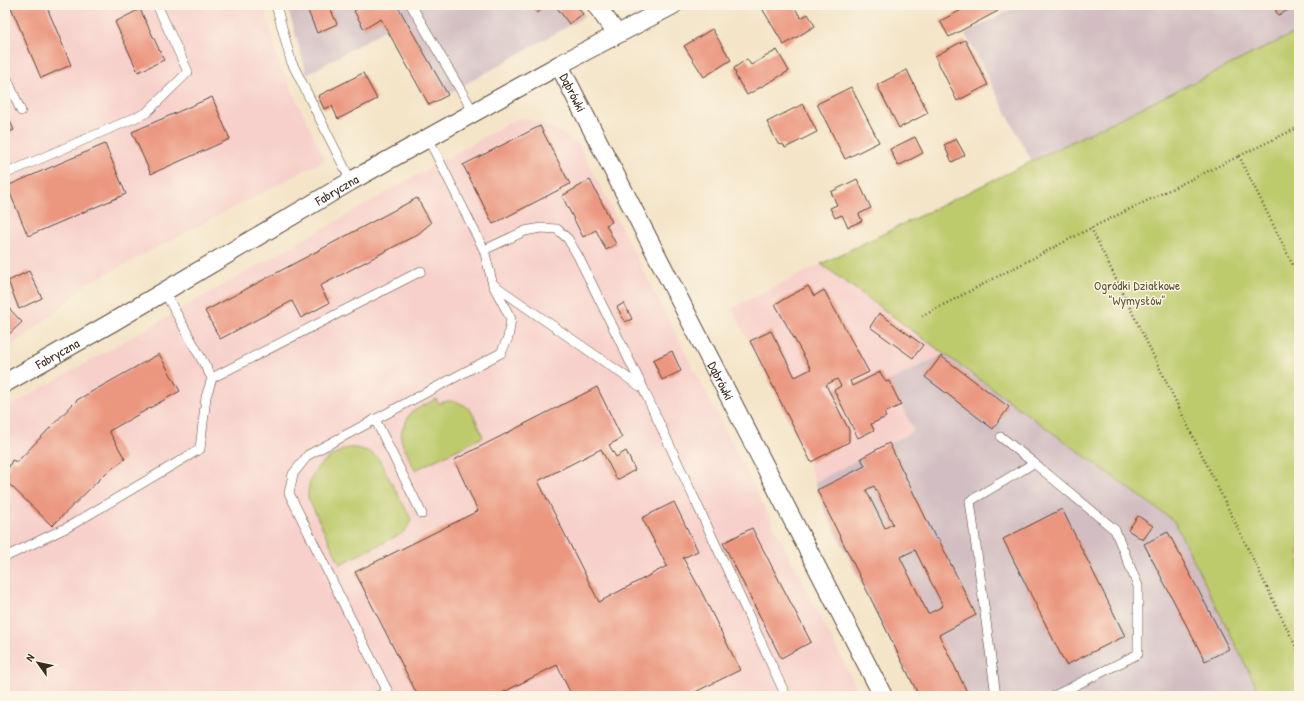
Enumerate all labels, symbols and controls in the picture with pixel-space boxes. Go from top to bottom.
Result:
street label: Dąbrówki [556,70,591,115]
street label: Fabryczna [311,170,362,210]
park label: Ogródki Działkowe "Wymysłów" [1094,276,1180,309]
street label: Fabryczna [31,334,82,373]
street label: Dąbrówki [704,358,739,403]
north arrow [18,643,58,683]
text: N [22,651,37,664]

